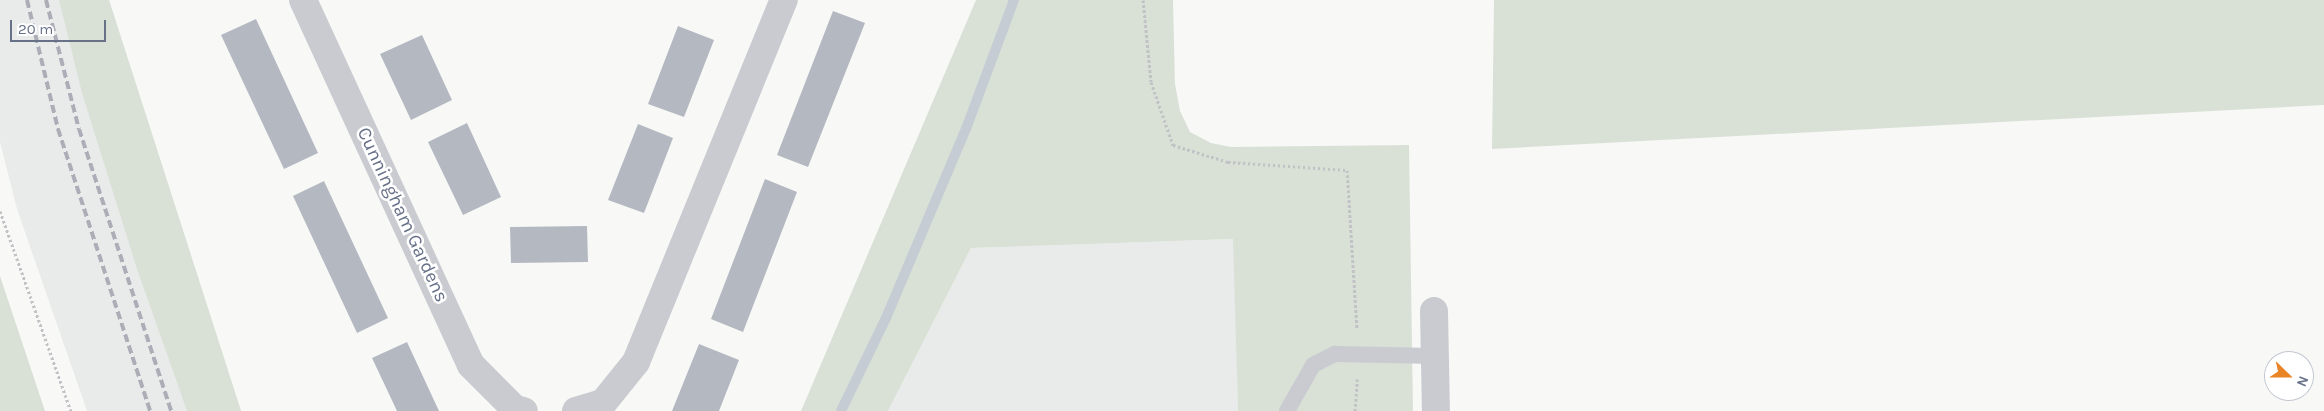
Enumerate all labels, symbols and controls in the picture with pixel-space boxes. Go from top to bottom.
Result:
scale bar [12,10,109,42]
text: 20 m [18,20,53,38]
street label: Cunningham Gardens [351,124,453,306]
north arrow [2264,351,2314,401]
text: N [2293,374,2312,389]

